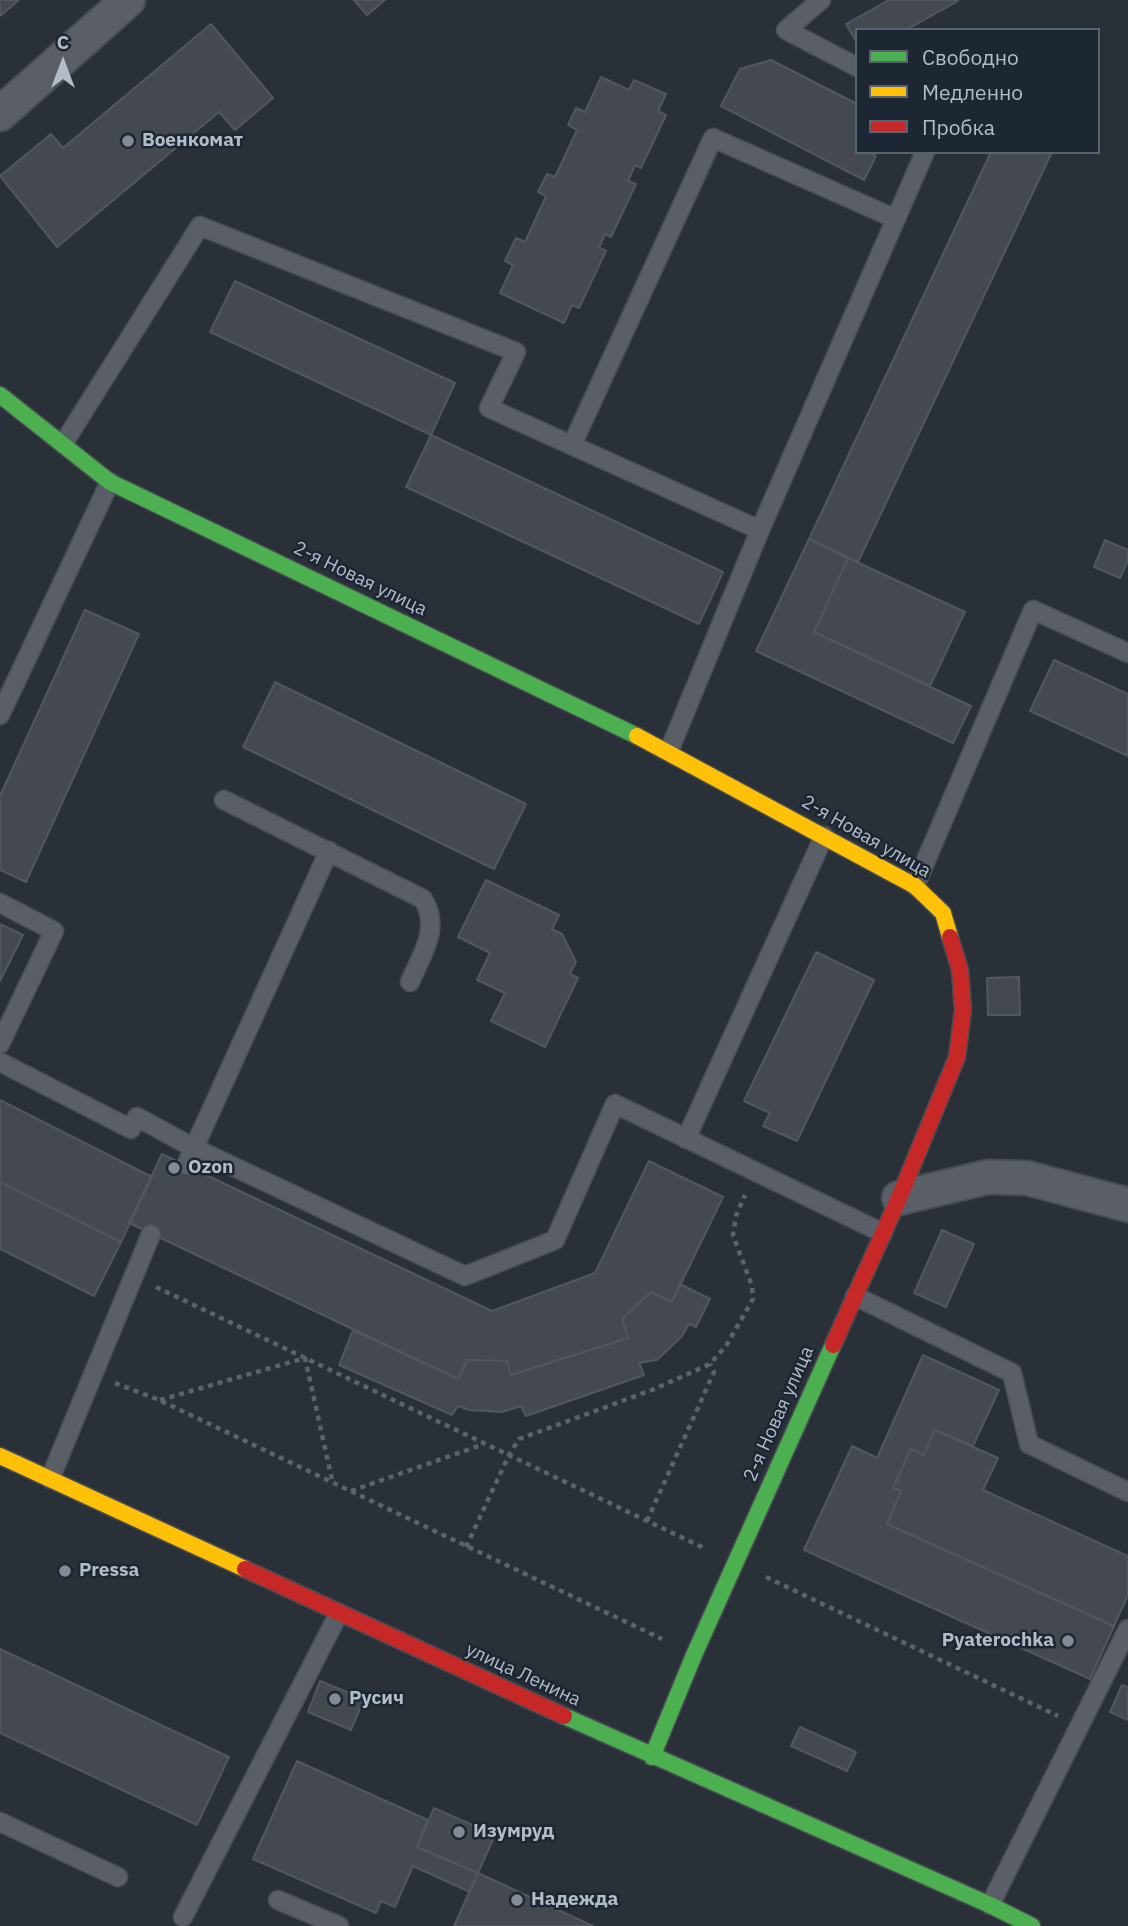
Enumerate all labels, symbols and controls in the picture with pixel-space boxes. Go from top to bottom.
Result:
north arrow [28,28,98,98]
legend [855,28,1100,154]
text: С [57,30,69,54]
text: Свободно [922,43,1019,71]
text: Медленно [922,78,1023,106]
text: Пробка [922,113,995,141]
place label: Военкомат [142,130,243,152]
marker: Военкомат [120,133,136,149]
street label: 2-я Новая улица [290,537,430,621]
street label: 2-я Новая улица [797,791,935,883]
place label: Ozon [188,1157,233,1179]
marker: Ozon [166,1160,182,1176]
street label: 2-я Новая улица [739,1343,819,1485]
place label: Pressa [79,1560,139,1582]
marker: Pressa [57,1563,73,1579]
place label: Pyaterochka [942,1630,1054,1652]
marker: Pyaterochka [1060,1633,1076,1649]
street label: улица Ленина [462,1638,584,1712]
place label: Русич [349,1688,404,1710]
marker: Русич [327,1691,343,1707]
place label: Изумруд [473,1821,554,1843]
marker: Изумруд [451,1824,467,1840]
place label: Надежда [531,1889,618,1911]
marker: Надежда [509,1892,525,1908]

